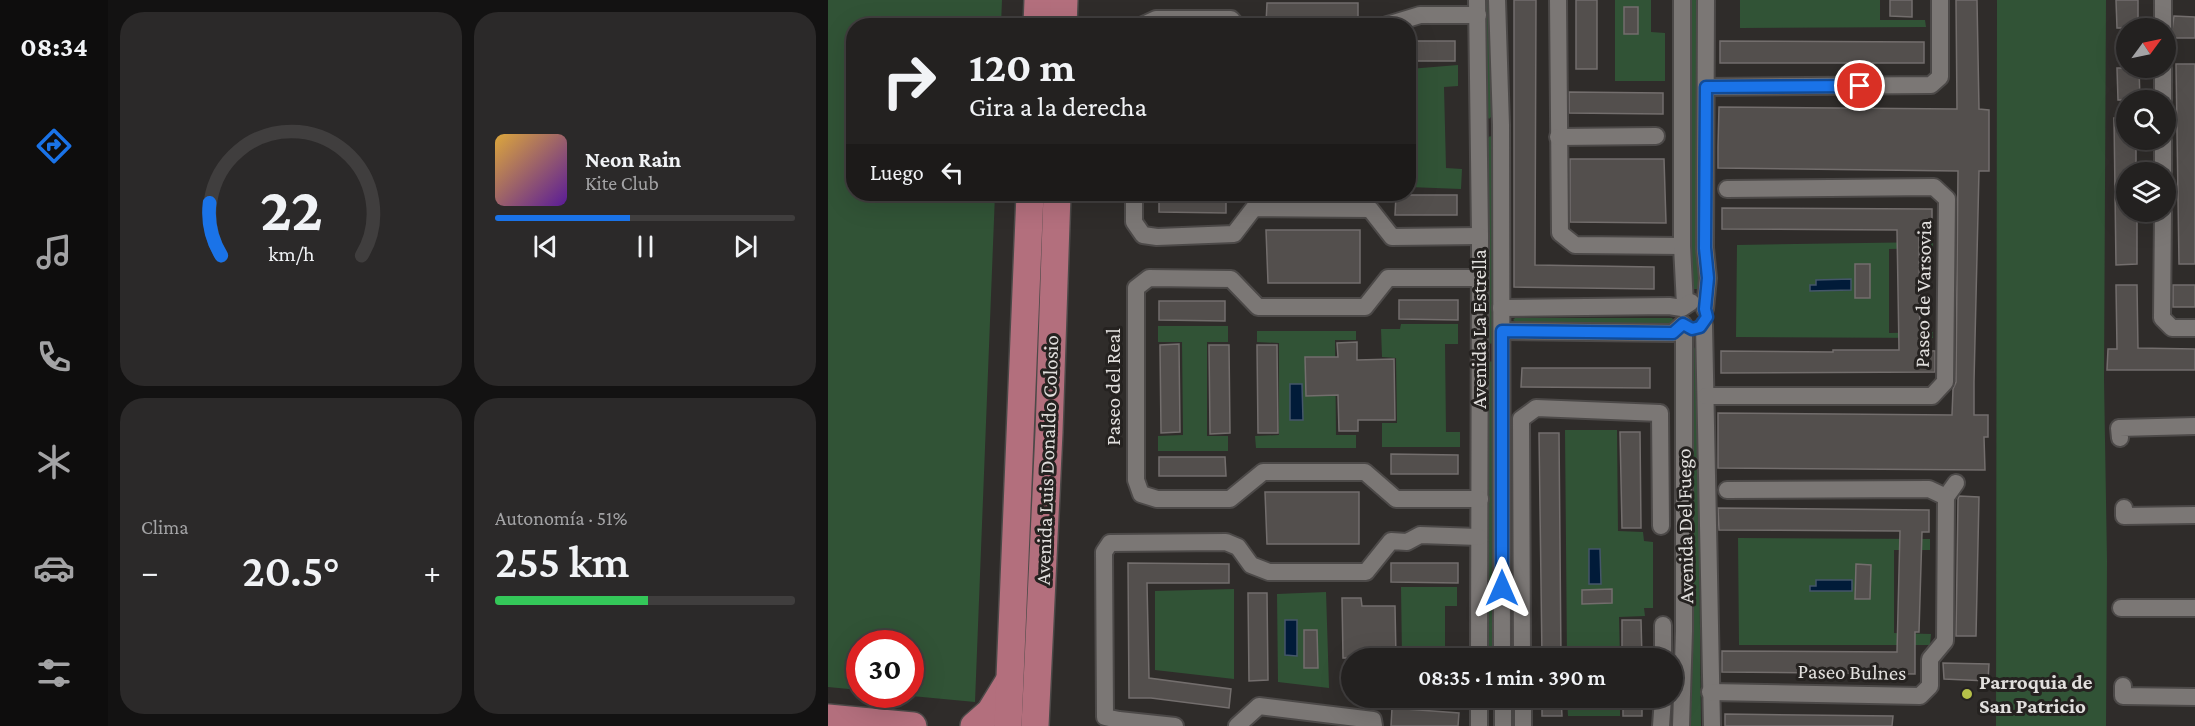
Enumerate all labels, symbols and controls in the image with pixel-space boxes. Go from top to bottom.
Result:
north arrow [2116,18,2176,78]
map controls [2116,18,2176,222]
text: 08:34 [20,32,88,62]
icon: right [870,42,948,120]
text: 120 m [969,43,1075,90]
pin [1834,60,1885,111]
icon: arrive [1843,69,1876,102]
button: search [2116,90,2176,150]
text: Gira a la derecha [969,92,1147,122]
icon: directions [33,125,75,167]
text: Neon Rain [585,147,681,172]
icon: left [936,156,969,189]
text: Luego [870,160,924,185]
button: layers [2116,162,2176,222]
text: Kite Club [585,172,659,194]
text: 22 [260,174,322,243]
street label: Paseo de Varsovia [1910,220,1936,368]
icon: previous [529,230,562,263]
icon: pause [629,230,662,263]
icon: next [729,230,762,263]
icon: music [33,231,75,273]
text: km/h [268,242,315,266]
street label: Avenida La Estrella [1467,249,1491,409]
street label: Paseo del Real [1101,328,1125,446]
street label: Avenida Luis Donaldo Colosio [1031,335,1063,585]
icon: phone [33,336,75,378]
icon: climate [33,441,75,483]
street label: Avenida Del Fuego [1672,448,1698,604]
text: Autonomía · 51% [495,507,627,529]
text: Clima [141,516,189,538]
text: 255 km [495,537,629,587]
text: 20.5° [242,546,340,596]
icon: car [33,547,75,589]
text: − [141,553,158,590]
text: + [424,553,441,590]
position arrow [1470,556,1534,620]
speed limit sign: 30 [846,630,924,708]
icon: filters [33,652,75,694]
street label: Paseo Bulnes [1797,659,1907,685]
text: 08:35 · 1 min · 390 m [1418,665,1606,690]
place label: Parroquia de San Patricio [1979,670,2093,718]
marker: Parroquia de San Patricio [1960,687,1974,701]

